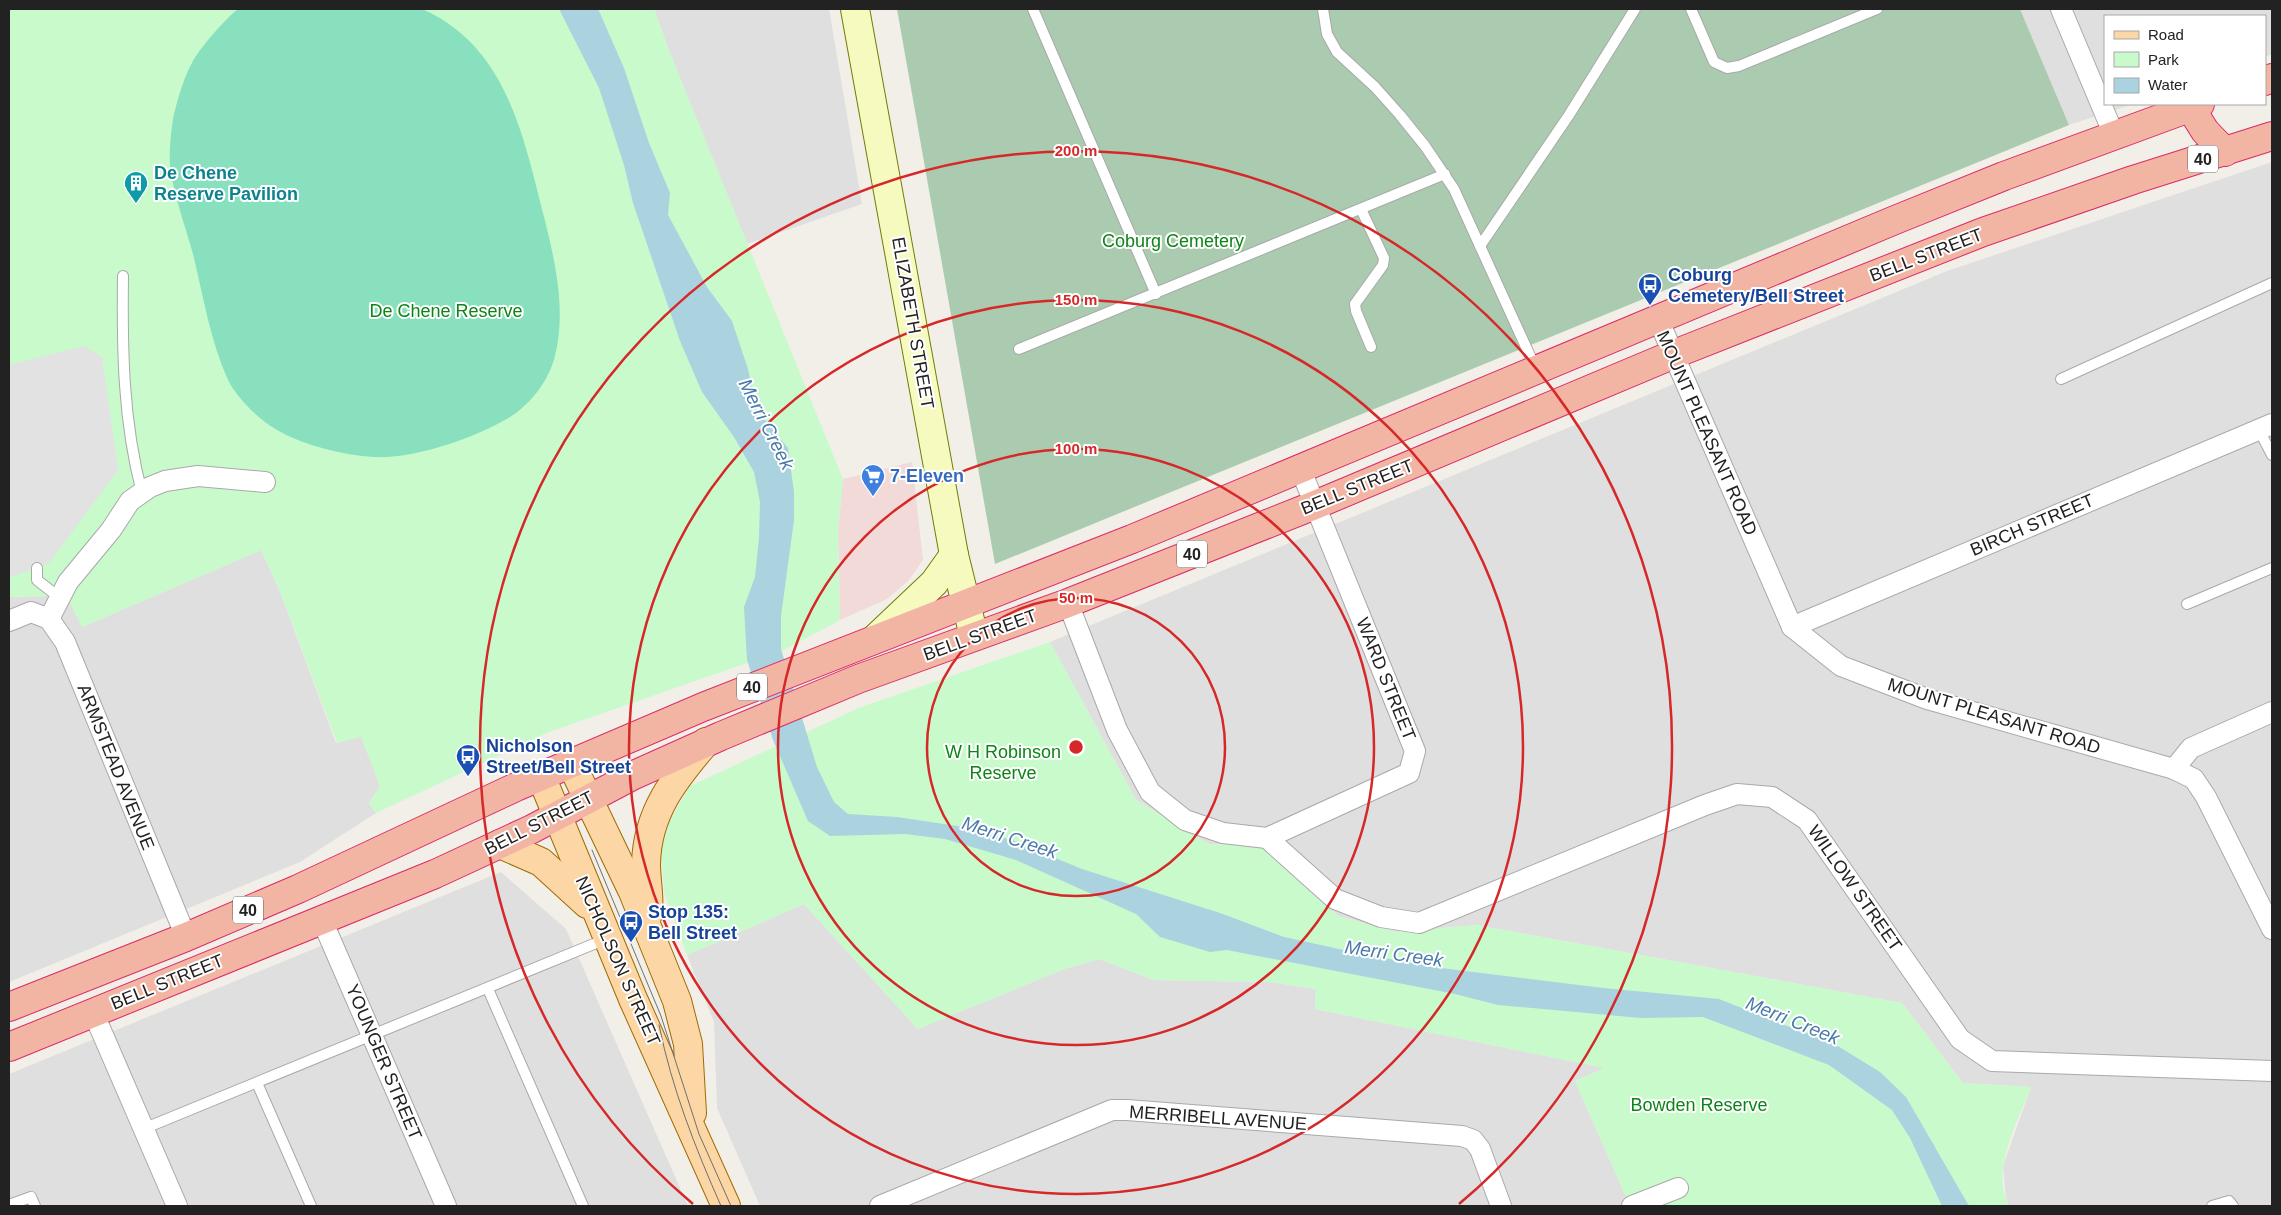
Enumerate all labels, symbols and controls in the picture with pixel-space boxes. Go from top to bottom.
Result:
legend [2104,15,2266,105]
text: Road [2148,26,2184,43]
text: Park [2148,51,2179,68]
text: Water [2148,76,2187,93]
text: 200 m [1055,142,1097,159]
road number: 40 [2188,146,2218,172]
place label: De Chene Reserve Pavilion [154,163,298,204]
building icon: De Chene Reserve Pavilion [123,170,149,204]
street label: BELL STREET [1867,224,1985,286]
park label: Coburg Cemetery [1102,231,1244,251]
street label: ELIZABETH STREET [888,236,938,410]
place label: Coburg Cemetery/Bell Street [1668,265,1844,306]
bus stop icon: Coburg Cemetery/Bell Street [1637,272,1663,306]
text: 150 m [1055,291,1097,308]
park label: De Chene Reserve [369,301,523,321]
street label: MOUNT PLEASANT ROAD [1653,328,1761,538]
water label: Merri Creek [735,375,799,475]
text: 100 m [1055,440,1097,457]
street label: BELL STREET [1298,455,1416,519]
supermarket icon: 7-Eleven [860,463,886,497]
place label: 7-Eleven [890,466,964,486]
street label: BIRCH STREET [1967,490,2097,560]
road number: 40 [1177,540,1207,568]
text: 50 m [1059,589,1093,606]
street label: BELL STREET [920,605,1040,665]
street label: WARD STREET [1352,615,1420,743]
road number: 40 [737,674,767,700]
street label: MOUNT PLEASANT ROAD [1885,674,2103,758]
street label: ARMSTEAD AVENUE [74,681,158,853]
place label: Nicholson Street/Bell Street [486,736,631,777]
centre of rings [1067,738,1085,756]
park label: W H Robinson Reserve [945,742,1061,783]
bus stop icon: Nicholson Street/Bell Street [455,743,481,777]
street label: BELL STREET [481,787,597,859]
water label: Merri Creek [959,812,1062,863]
street label: WILLOW STREET [1804,821,1906,955]
street label: NICHOLSON STREET [572,873,664,1049]
road number: 40 [233,896,263,924]
place label: Stop 135: Bell Street [648,902,737,943]
bus stop icon: Stop 135: Bell Street [618,909,644,943]
water label: Merri Creek [1343,936,1446,971]
street label: BELL STREET [108,950,226,1014]
street label: YOUNGER STREET [342,981,426,1143]
water label: Merri Creek [1743,992,1844,1049]
park label: Bowden Reserve [1630,1095,1768,1115]
street label: MERRIBELL AVENUE [1128,1102,1308,1134]

